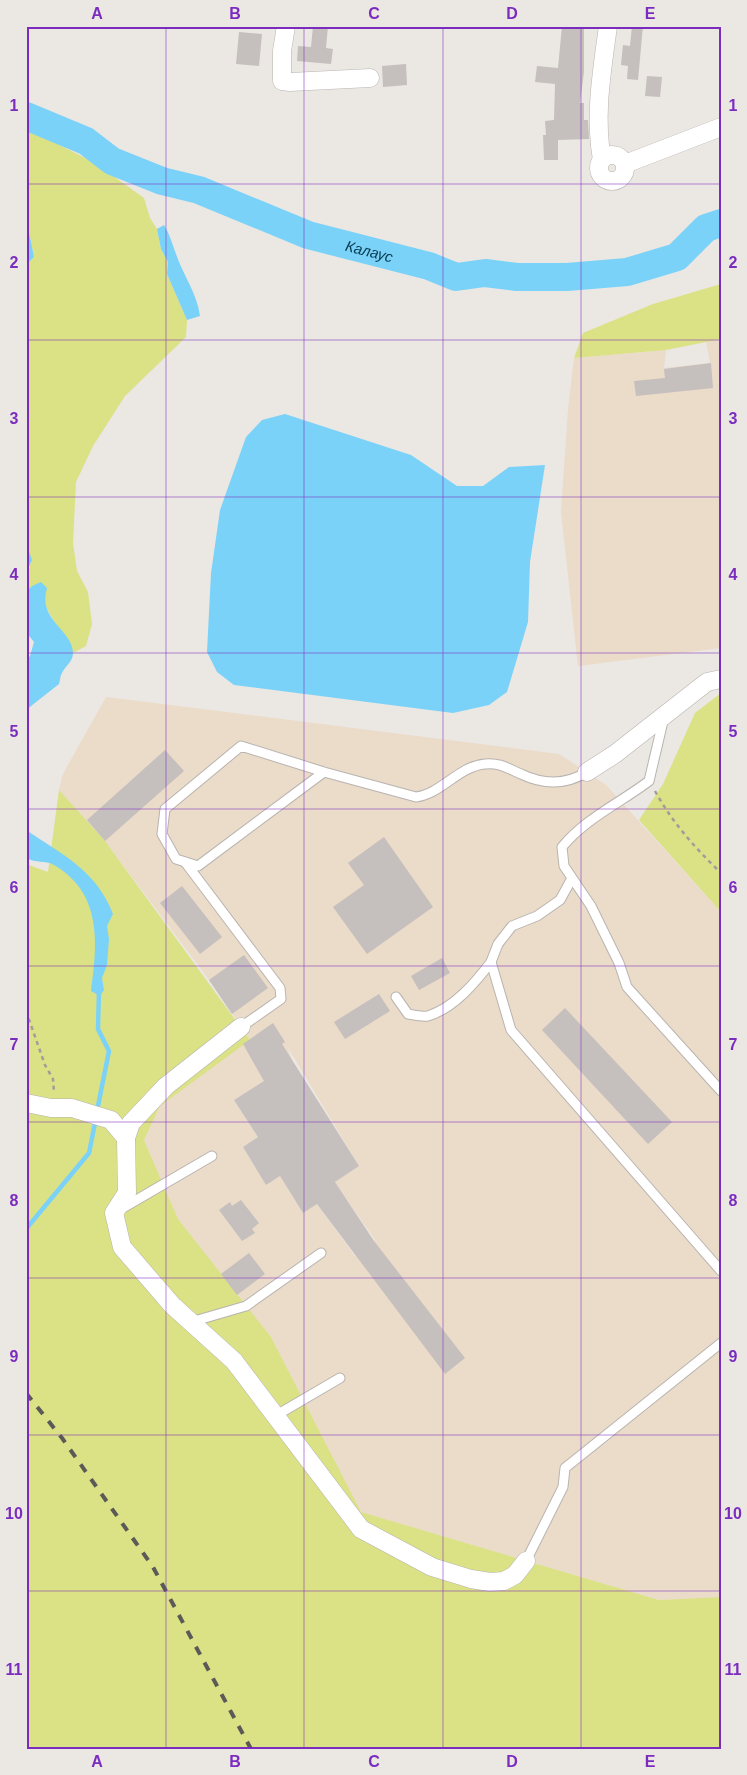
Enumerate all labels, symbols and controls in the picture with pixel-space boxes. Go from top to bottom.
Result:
text: A [91,5,103,22]
text: B [229,5,241,22]
text: C [368,5,380,22]
text: D [506,5,518,22]
text: E [645,5,656,22]
text: 1 [10,97,19,114]
text: 1 [729,97,738,114]
water label: Калаус [344,236,395,265]
text: 2 [10,254,19,271]
text: 2 [729,254,738,271]
text: 3 [10,410,19,427]
text: 3 [729,410,738,427]
text: 4 [10,566,19,583]
text: 4 [729,566,738,583]
text: 5 [10,723,19,740]
text: 5 [729,723,738,740]
text: 6 [10,879,19,896]
text: 6 [729,879,738,896]
text: 7 [10,1036,19,1053]
text: 7 [729,1036,738,1053]
text: 8 [10,1192,19,1209]
text: 8 [729,1192,738,1209]
text: 9 [10,1348,19,1365]
text: 9 [729,1348,738,1365]
text: 10 [5,1505,23,1522]
text: 10 [724,1505,742,1522]
text: 11 [6,1661,23,1678]
text: 11 [725,1661,742,1678]
text: A [91,1753,103,1770]
text: B [229,1753,241,1770]
text: C [368,1753,380,1770]
text: D [506,1753,518,1770]
text: E [645,1753,656,1770]

